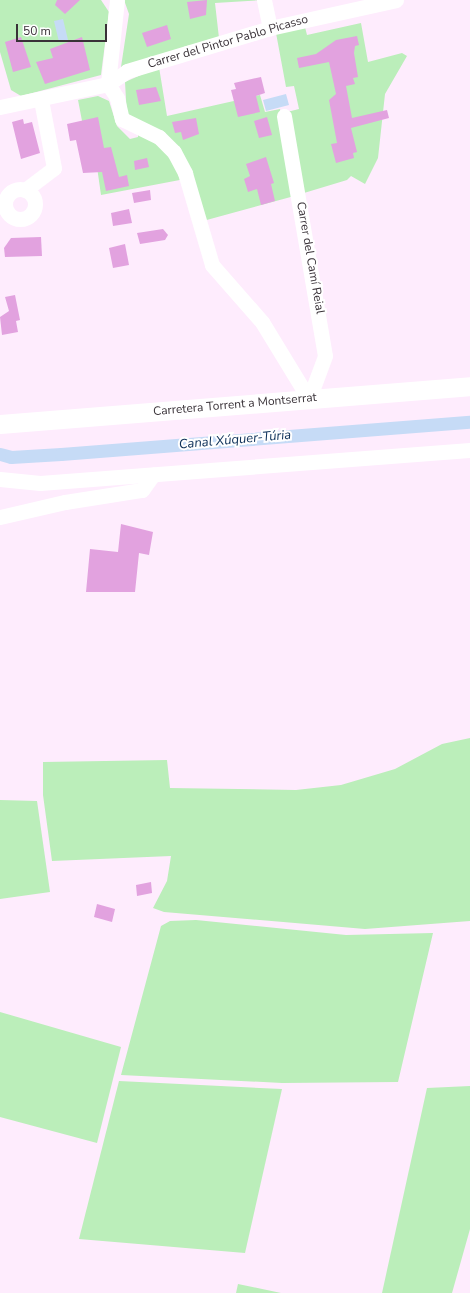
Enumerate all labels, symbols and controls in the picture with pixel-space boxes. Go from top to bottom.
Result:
street label: Carrer del Pintor Pablo Picasso [146,12,310,72]
scale bar [18,16,109,42]
text: 50 m [23,23,51,39]
street label: Carrer del Camí Reial [293,201,327,315]
street label: Carretera Torrent a Montserrat [153,391,317,419]
water label: Canal Xúquer-Túria [178,427,292,453]

